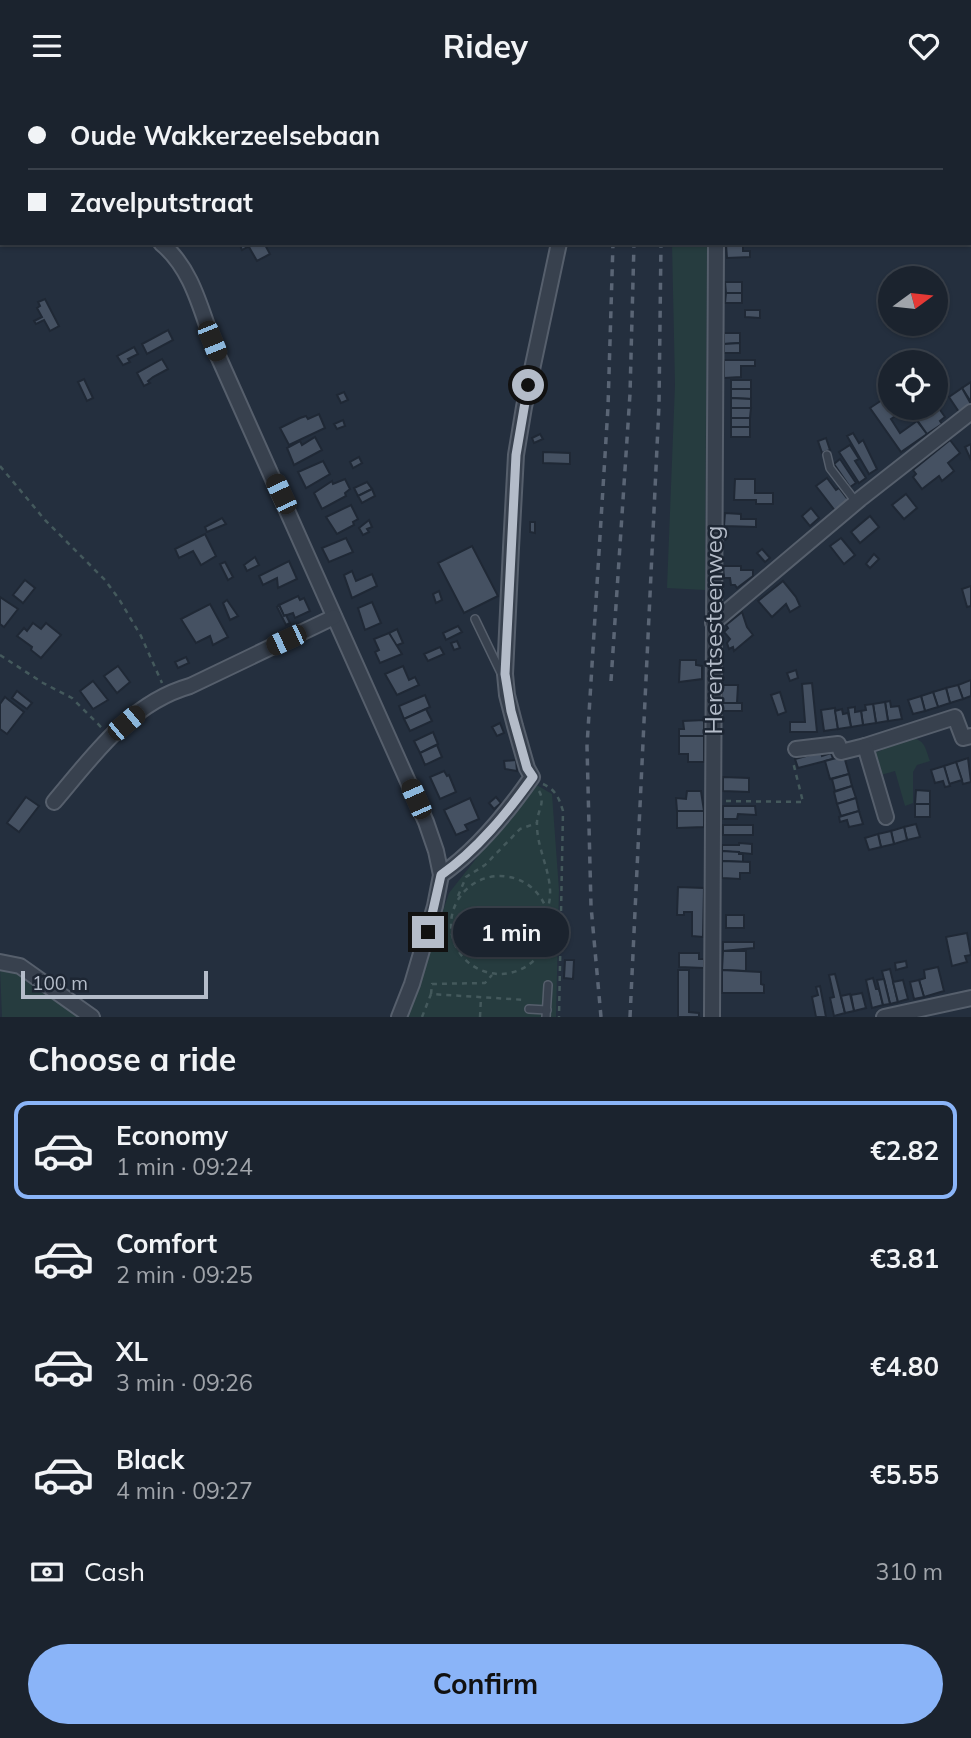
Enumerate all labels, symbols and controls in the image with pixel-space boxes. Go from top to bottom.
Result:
text: Ridey [443,26,528,66]
icon: menu [28,27,66,65]
icon: heart [905,27,943,65]
text: Oude Wakkerzeelsebaan [70,119,380,152]
text: Zavelputstraat [70,186,253,219]
north arrow [878,266,948,336]
map controls [878,266,948,420]
car [195,318,230,364]
button: locate [878,350,948,420]
route start [512,369,544,401]
car [263,471,300,517]
street label: Herentsesteenweg [698,526,728,734]
car [263,622,310,658]
car [104,701,149,745]
car [398,776,435,822]
callout: 1 min [452,907,568,957]
route end [412,916,444,948]
text: 1 min [481,918,541,947]
scale bar [21,968,208,1000]
text: 100 m [32,971,88,995]
text: Choose a ride [28,1039,236,1079]
icon: car [32,1119,95,1182]
text: Economy [116,1119,228,1152]
text: €2.82 [870,1134,939,1167]
text: 1 min · 09:24 [116,1152,253,1181]
icon: car [32,1227,95,1290]
text: Comfort [116,1227,217,1260]
text: €3.81 [870,1242,939,1275]
text: 2 min · 09:25 [116,1260,253,1289]
icon: car [32,1335,95,1398]
text: XL [116,1335,148,1368]
text: €4.80 [870,1350,939,1383]
text: 3 min · 09:26 [116,1368,253,1397]
icon: car [32,1443,95,1506]
text: Black [116,1443,184,1476]
text: €5.55 [870,1458,939,1491]
text: 4 min · 09:27 [116,1476,253,1505]
icon: cash [28,1553,66,1591]
text: Cash [84,1555,145,1588]
text: 310 m [875,1557,943,1586]
button: Confirm [28,1644,943,1724]

